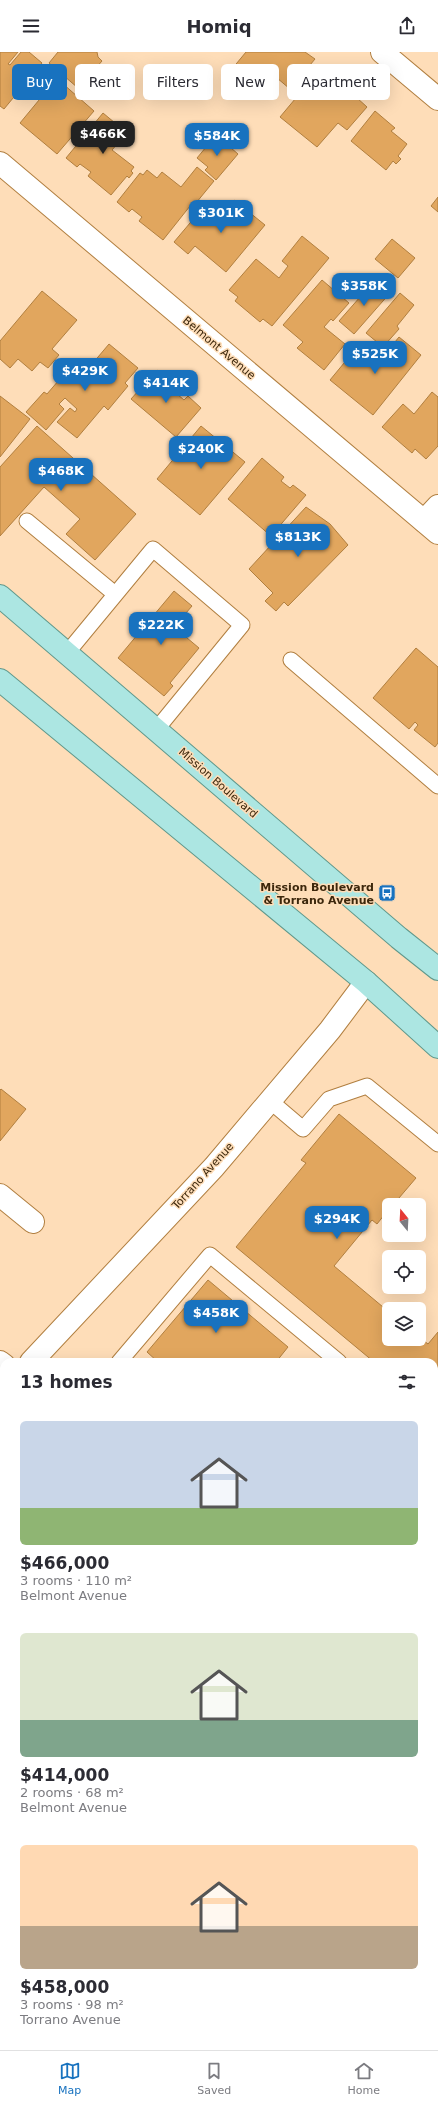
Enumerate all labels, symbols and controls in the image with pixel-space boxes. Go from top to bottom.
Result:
icon: menu [20,15,42,37]
icon: share [396,15,418,37]
text: Homiq [186,16,252,37]
chip: Buy [12,64,67,100]
chip: Rent [75,64,135,100]
chip: Filters [143,64,213,100]
chip: New [221,64,279,100]
chip: Apartment [287,64,390,100]
pin: $466K [75,121,131,155]
pin: $584K [189,123,245,157]
text: $466K [80,126,126,141]
text: $584K [194,128,240,143]
pin: $301K [193,200,249,234]
text: $301K [198,205,244,220]
pin: $358K [336,273,392,307]
text: $358K [341,278,387,293]
street label: Belmont Avenue [180,314,258,382]
pin: $525K [347,341,403,375]
text: $525K [352,346,398,361]
pin: $429K [57,358,113,392]
text: $429K [62,363,108,378]
pin: $414K [138,370,194,404]
text: $414K [143,375,189,390]
pin: $240K [173,436,229,470]
text: $240K [178,441,224,456]
pin: $468K [33,458,89,492]
text: $468K [38,463,84,478]
pin: $813K [270,524,326,558]
text: $813K [275,529,321,544]
pin: $222K [133,612,189,646]
text: $222K [138,617,184,632]
street label: Mission Boulevard [176,745,260,821]
place label: Mission Boulevard & Torrano Avenue [260,881,374,907]
bus stop icon: Mission Boulevard & Torrano Avenue [377,883,397,903]
street label: Torrano Avenue [169,1140,237,1213]
north arrow [382,1198,426,1242]
map controls [382,1198,426,1346]
pin: $294K [309,1206,365,1240]
text: $294K [314,1211,360,1226]
button: locate [382,1250,426,1294]
pin: $458K [188,1300,244,1334]
button: layers [382,1302,426,1346]
text: $458K [193,1305,239,1320]
icon: filters [396,1371,418,1393]
text: 13 homes [20,1372,113,1392]
icon: home [183,1447,255,1519]
text: $466,000 [20,1553,109,1573]
text: 3 rooms · 110 m² [20,1573,132,1588]
text: Belmont Avenue [20,1588,127,1603]
icon: home [183,1659,255,1731]
text: $414,000 [20,1765,109,1785]
text: 2 rooms · 68 m² [20,1785,124,1800]
text: Belmont Avenue [20,1800,127,1815]
icon: home [183,1871,255,1943]
text: $458,000 [20,1977,109,1997]
text: 3 rooms · 98 m² [20,1997,124,2012]
text: Torrano Avenue [20,2012,121,2027]
tab: Map [58,2060,81,2097]
tab: Saved [197,2060,231,2097]
tab: Home [347,2060,380,2097]

